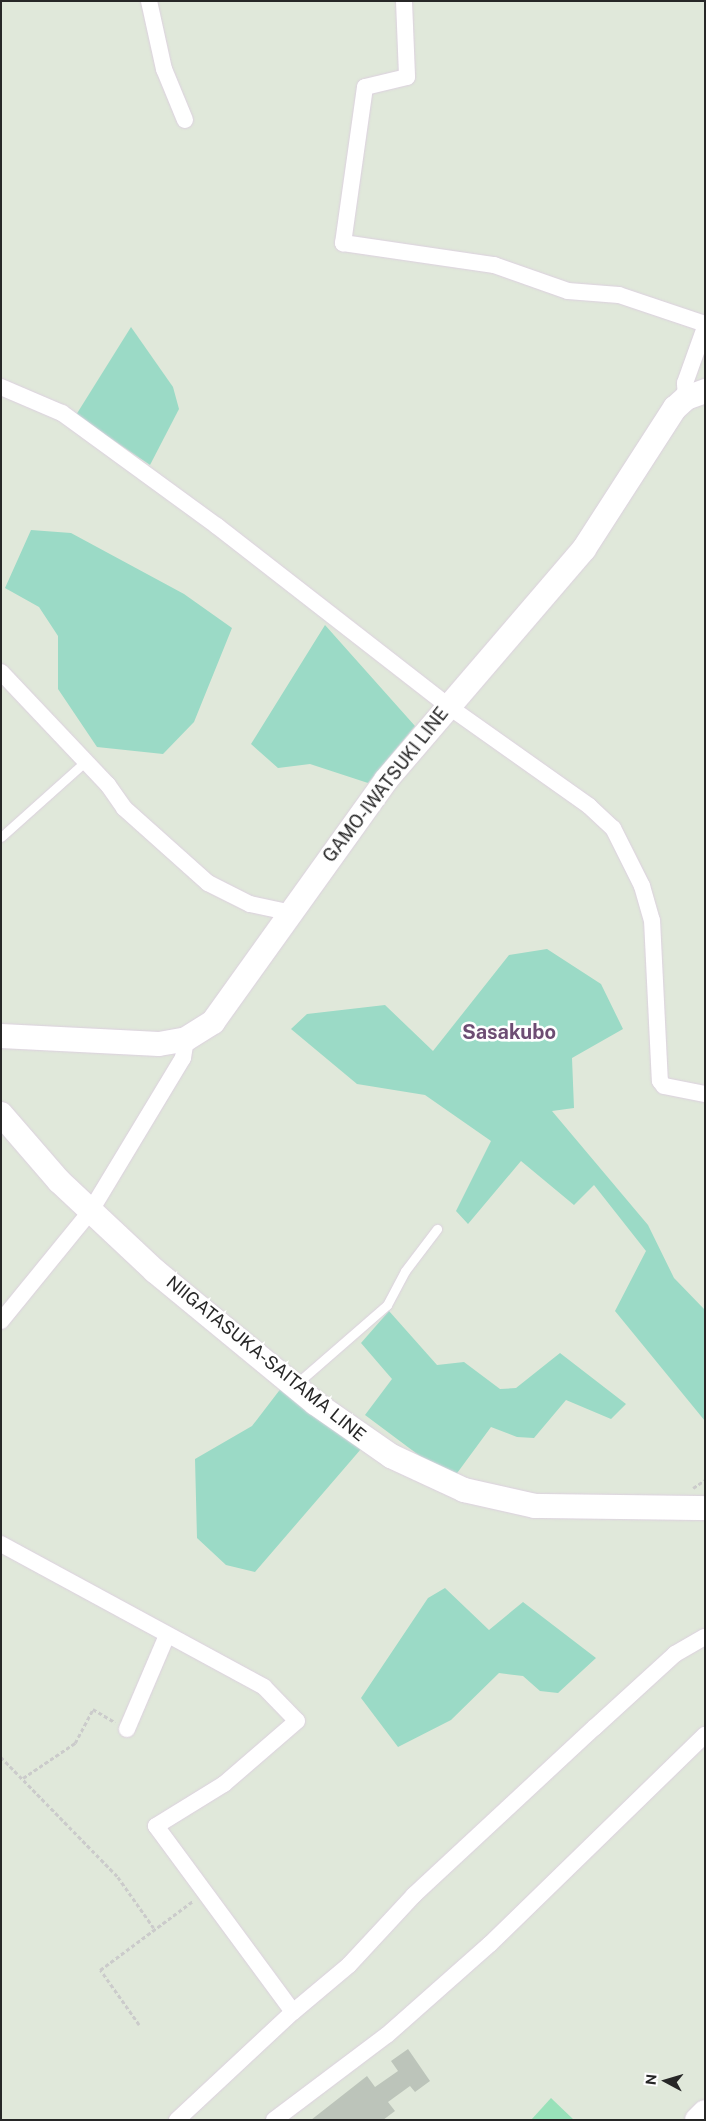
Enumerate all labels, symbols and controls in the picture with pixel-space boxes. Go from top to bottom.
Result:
street label: GAMO-IWATSUKI LINE [319,703,453,867]
district label: Sasakubo [462,1020,556,1044]
street label: NIIGATASUKA-SAITAMA LINE [162,1272,370,1446]
north arrow [641,2056,691,2106]
text: N [643,2073,660,2086]

